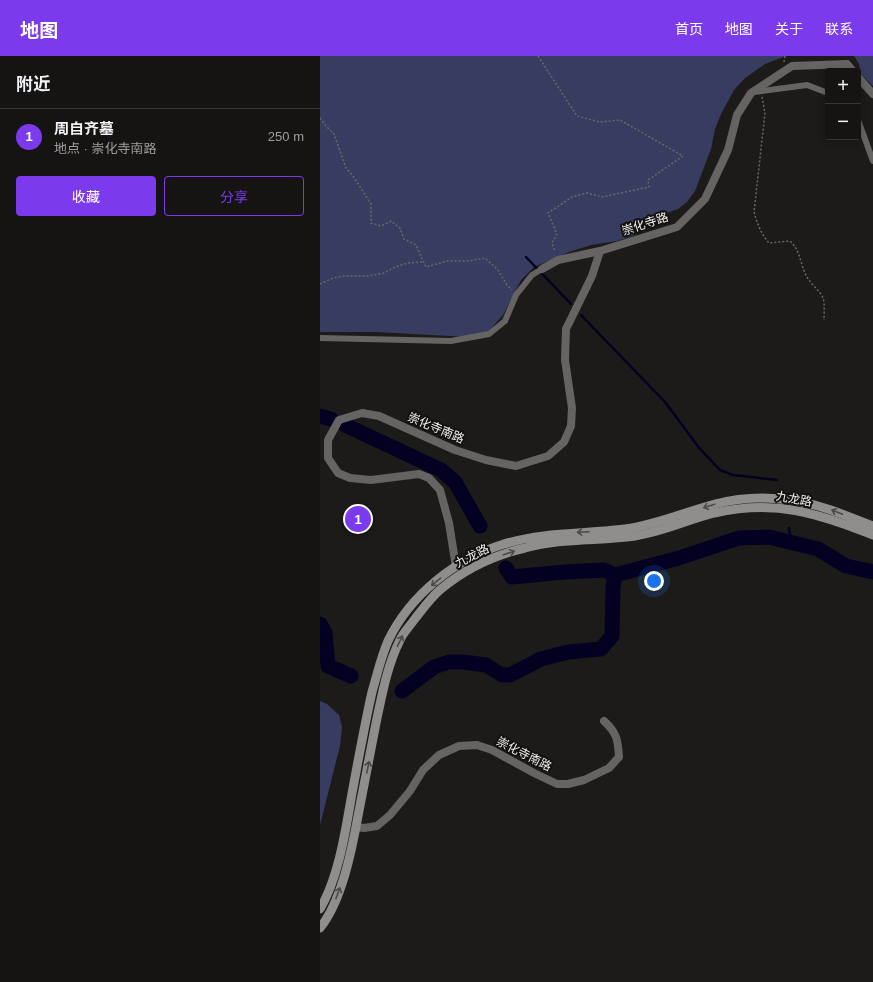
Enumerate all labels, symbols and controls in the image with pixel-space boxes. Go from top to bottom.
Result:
text: 地图 [20,20,58,41]
text: 首页 [675,21,703,37]
text: 地图 [725,21,753,37]
text: 关于 [775,21,803,37]
text: 联系 [825,21,853,37]
map controls [825,68,861,140]
button: + [825,68,861,104]
text: 附近 [16,75,50,94]
button: − [825,104,861,140]
text: 周自齐墓 [54,120,114,137]
text: 1 [25,129,33,144]
text: 250 m [268,129,304,144]
text: 地点 · 崇化寺南路 [54,141,157,156]
button: 收藏 [16,176,156,216]
button: 分享 [164,176,304,216]
street label: 崇化寺路 [620,210,670,238]
street label: 崇化寺南路 [406,410,466,446]
street label: 九龙路 [775,489,813,509]
one-way arrow [703,503,716,510]
pin: 1 [345,504,371,534]
one-way arrow [831,508,843,516]
one-way arrow [577,529,590,536]
street label: 九龙路 [453,542,491,570]
one-way arrow [502,549,515,556]
your location [644,571,664,591]
one-way arrow [431,577,442,586]
one-way arrow [397,636,404,648]
street label: 崇化寺南路 [494,734,554,774]
one-way arrow [364,761,372,774]
one-way arrow [334,888,342,900]

